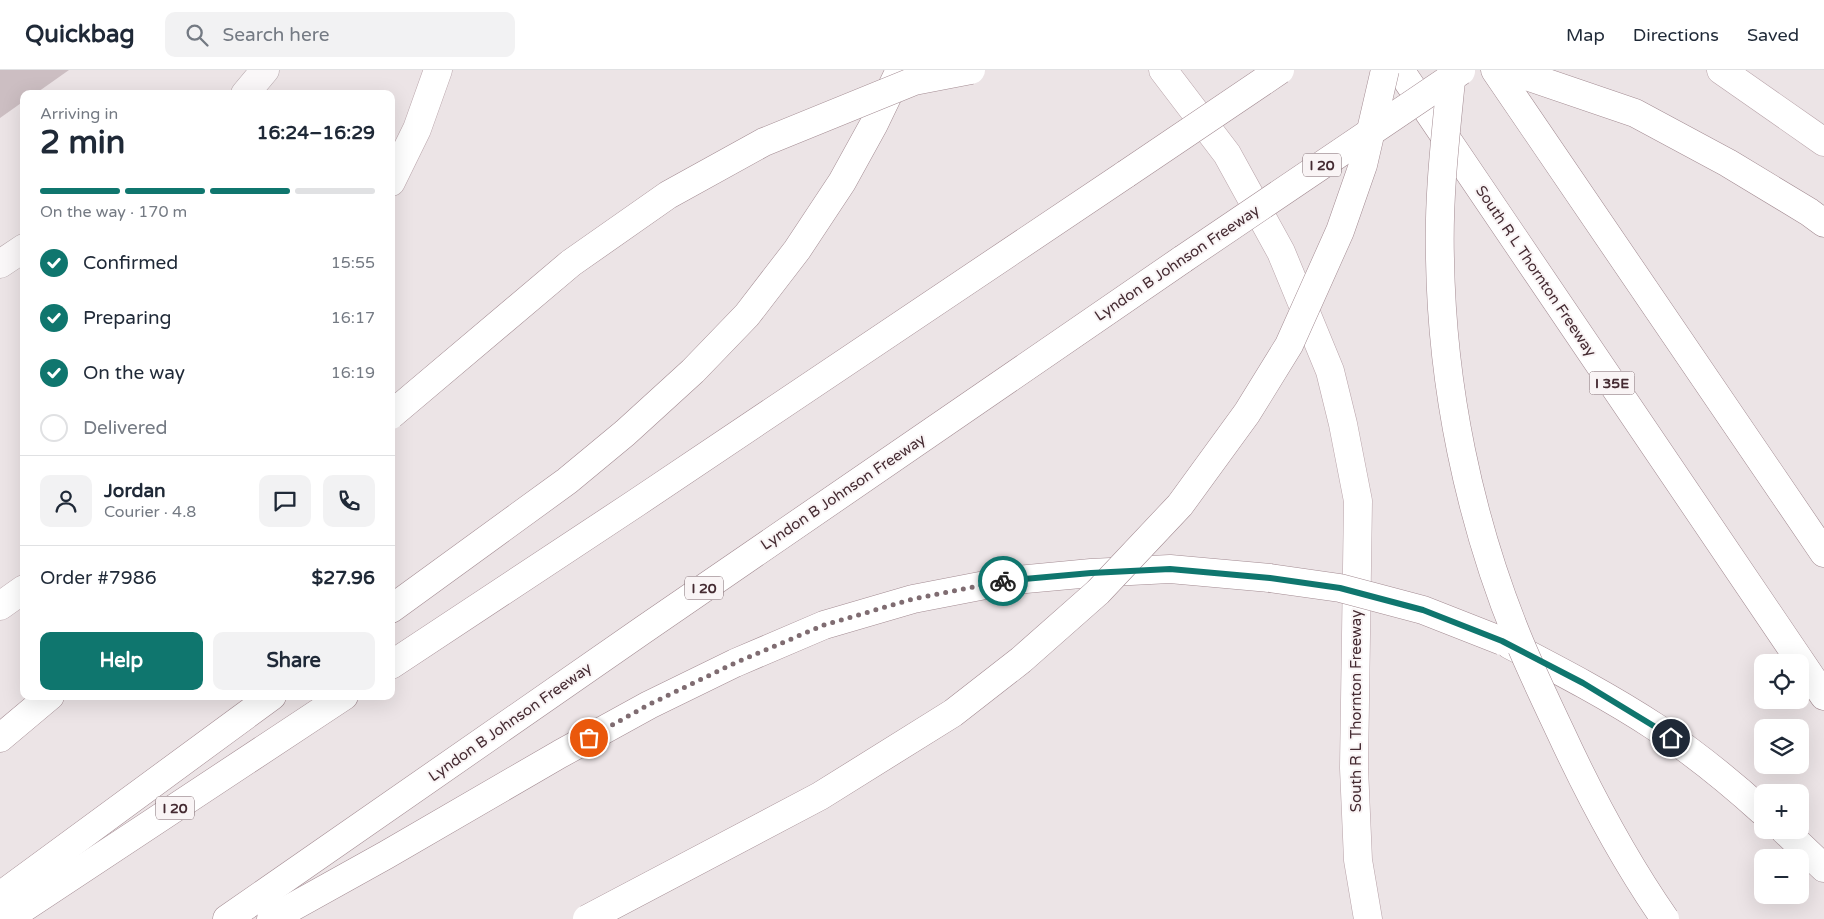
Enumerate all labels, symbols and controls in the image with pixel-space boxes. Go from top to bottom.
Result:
search box [165,12,515,57]
text: Quickbag [25,20,135,49]
icon: search [183,21,211,49]
text: Search here [223,24,329,46]
text: Map [1566,24,1605,46]
text: Directions [1633,24,1719,46]
text: Saved [1747,24,1799,46]
text: Arriving in [40,104,118,124]
text: 16:24–16:29 [256,122,375,144]
text: 2 min [40,124,125,162]
road number: I 20 [1303,154,1341,176]
street label: South R L Thornton Freeway [1472,182,1600,360]
street label: Lyndon B Johnson Freeway [1091,201,1263,325]
text: On the way · 170 m [40,202,187,222]
icon: check [40,249,68,277]
text: Confirmed [83,252,178,274]
text: 15:55 [331,253,375,273]
icon: check [40,304,68,332]
text: Preparing [83,307,172,329]
text: 16:17 [331,308,375,328]
icon: check [40,359,68,387]
text: On the way [83,362,185,384]
text: 16:19 [331,363,375,383]
road number: I 35E [1590,372,1634,394]
text: Delivered [83,417,168,439]
street label: Lyndon B Johnson Freeway [757,430,929,554]
button: person [40,475,92,527]
button: chat [259,475,311,527]
button: phone [323,475,375,527]
text: Jordan [104,480,166,502]
text: Courier · 4.8 [104,502,196,522]
courier [978,556,1028,606]
text: Order #7986 [40,567,157,589]
text: $27.96 [312,567,375,589]
icon: bike [989,567,1017,595]
road number: I 20 [685,576,723,600]
street label: South R L Thornton Freeway [1347,610,1365,812]
button: Help [40,632,203,690]
button: Share [213,632,375,690]
map controls [1754,654,1809,904]
button: locate [1754,654,1809,709]
street label: Lyndon B Johnson Freeway [425,659,595,785]
pin [568,717,610,759]
pin [1650,717,1692,759]
button: layers [1754,719,1809,774]
icon: bag [575,724,603,752]
icon: home [1657,724,1685,752]
button: + [1754,784,1809,839]
road number: I 20 [156,796,194,820]
button: − [1754,849,1809,904]

